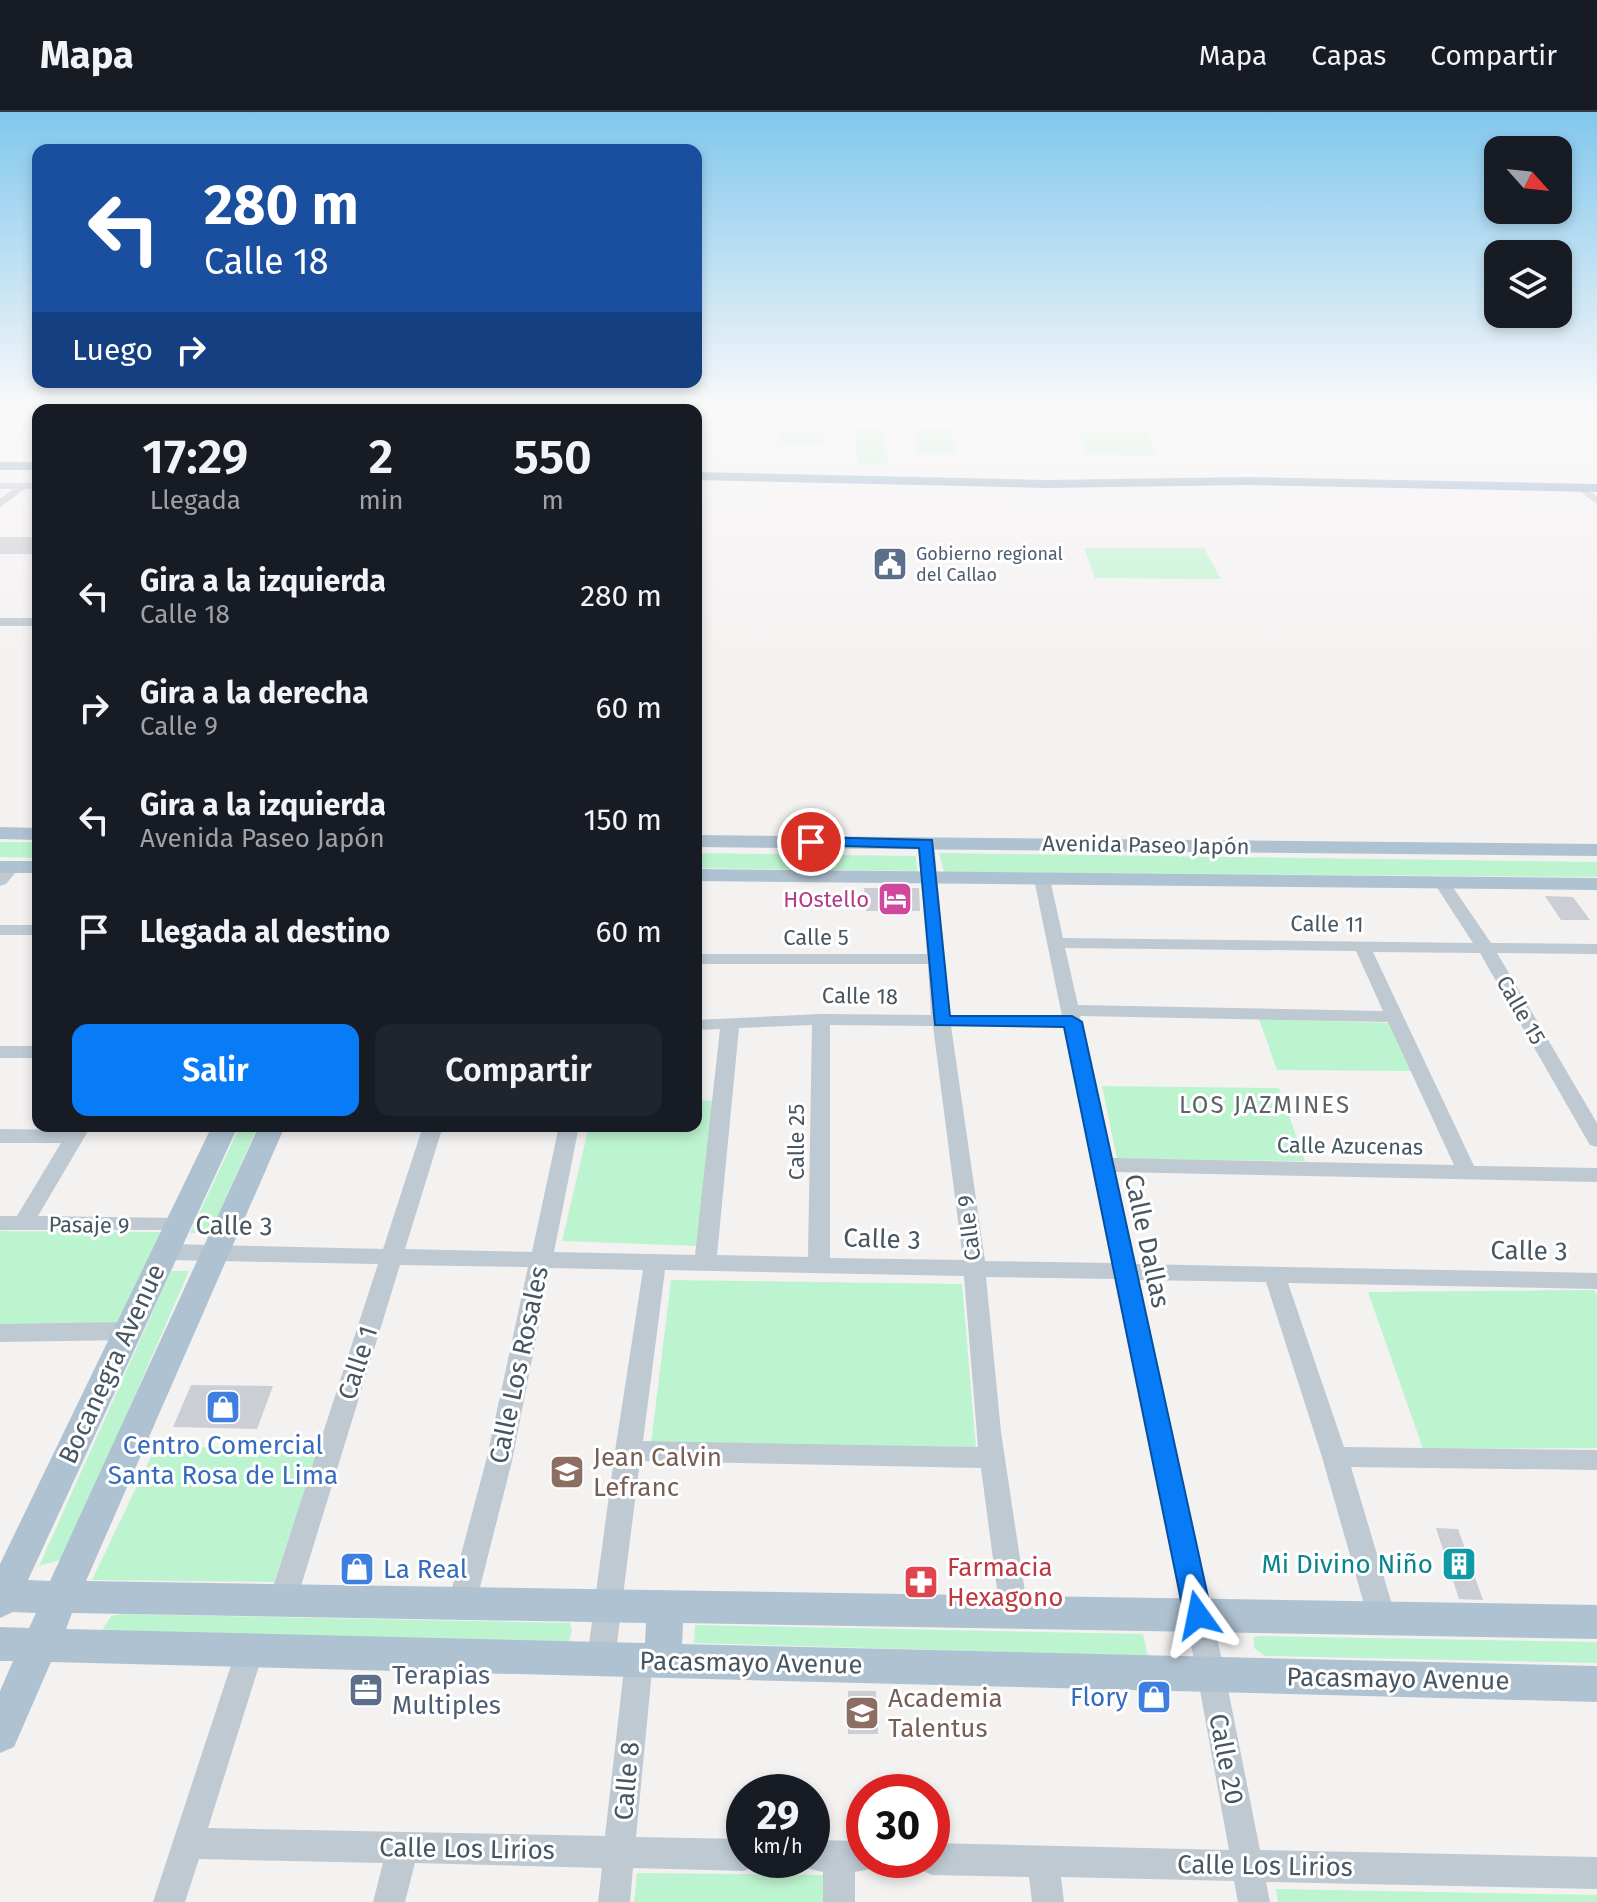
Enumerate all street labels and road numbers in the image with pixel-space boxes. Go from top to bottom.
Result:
street label: Avenida Paseo Japón [1042,830,1250,860]
street label: Calle 11 [1290,910,1364,938]
street label: Calle 5 [783,924,849,951]
street label: Calle 15 [1491,971,1551,1049]
street label: Calle 18 [822,982,898,1010]
street label: Calle 25 [783,1104,810,1180]
street label: Calle Azucenas [1277,1131,1423,1161]
street label: Calle Dallas [1118,1171,1176,1311]
street label: Calle 9 [952,1194,986,1262]
street label: Calle 3 [195,1210,273,1242]
street label: Pasaje 9 [48,1211,130,1239]
street label: Calle 3 [843,1222,921,1256]
street label: Calle 3 [1490,1235,1568,1267]
street label: Bocanegra Avenue [52,1259,172,1469]
street label: Calle Los Rosales [483,1263,555,1467]
street label: Calle 1 [332,1322,384,1404]
street label: Pacasmayo Avenue [639,1646,863,1680]
street label: Pacasmayo Avenue [1286,1662,1510,1696]
street label: Calle 20 [1202,1711,1250,1807]
street label: Calle 8 [608,1740,646,1822]
street label: Calle Los Lirios [379,1832,555,1866]
street label: Calle Los Lirios [1177,1849,1353,1883]

